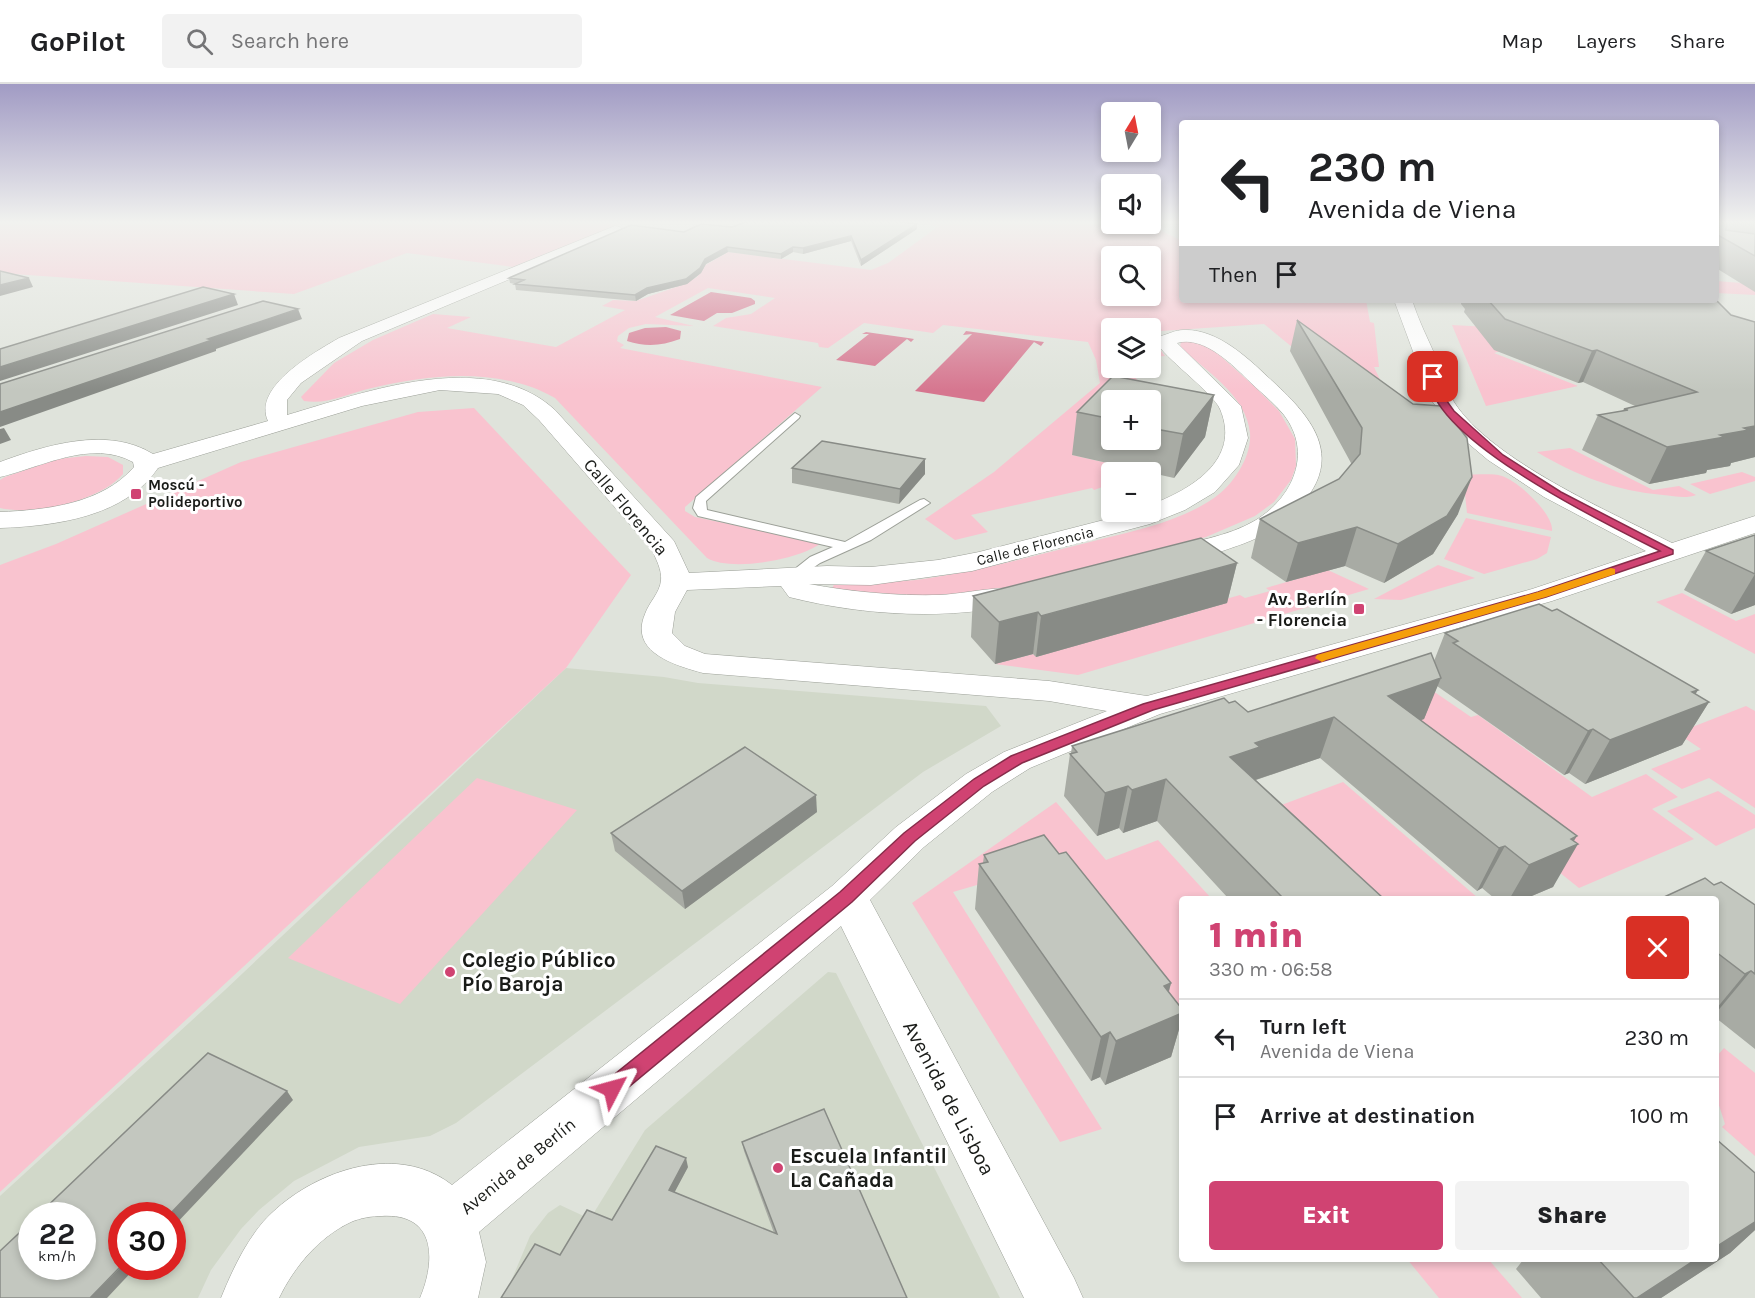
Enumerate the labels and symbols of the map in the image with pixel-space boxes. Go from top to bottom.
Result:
north arrow [1101,102,1161,162]
pin [1407,351,1458,402]
street label: Calle Florencia [579,454,673,560]
place label: Moscú - Polideportivo [148,476,242,511]
marker: Moscú - Polideportivo [129,487,143,501]
street label: Calle de Florencia [975,523,1095,569]
place label: Av. Berlín - Florencia [1256,588,1347,631]
marker: Av. Berlín - Florencia [1352,602,1366,616]
place label: Colegio Público Pío Baroja [462,948,616,996]
marker: Colegio Público Pío Baroja [443,965,457,979]
street label: Avenida de Lisboa [898,1017,1000,1179]
position arrow [580,1057,644,1121]
street label: Avenida de Berlín [456,1113,580,1219]
place label: Escuela Infantil La Cañada [790,1144,947,1192]
marker: Escuela Infantil La Cañada [771,1161,785,1175]
speed limit sign: 30 [108,1202,186,1280]

